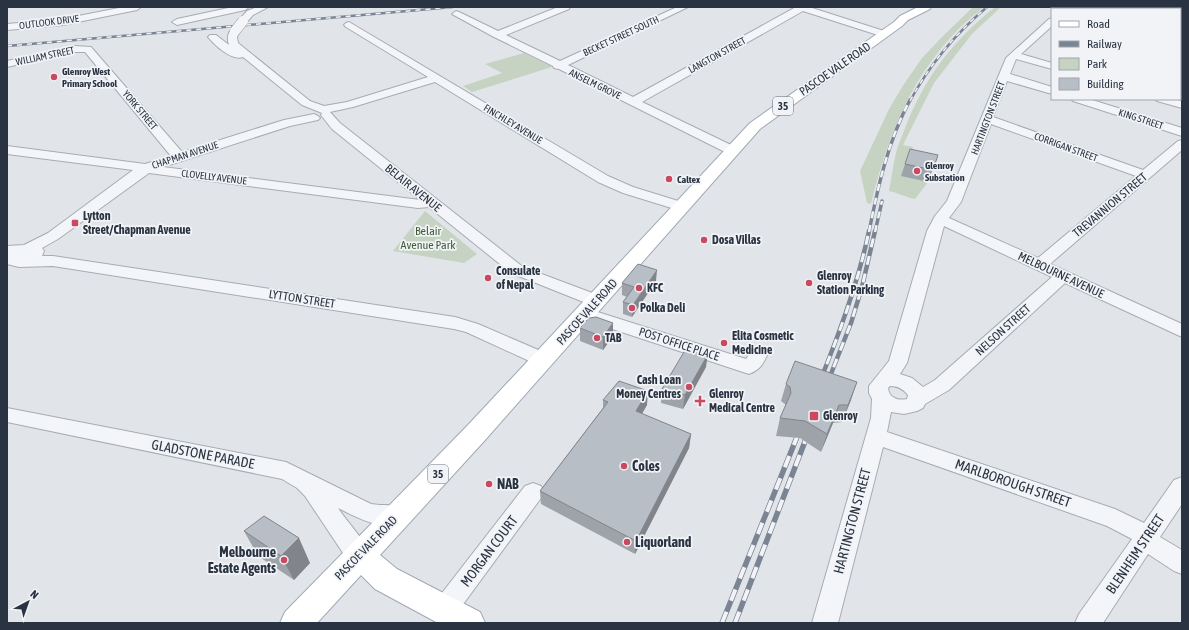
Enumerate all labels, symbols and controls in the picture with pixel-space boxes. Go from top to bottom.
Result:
legend [1051,8,1181,100]
street label: OUTLOOK DRIVE [19,13,80,31]
street label: BECKET STREET SOUTH [581,14,661,58]
text: Road [1087,17,1110,31]
street label: LANGTON STREET [686,34,748,75]
text: Railway [1087,37,1122,51]
street label: PASCOE VALE ROAD [797,39,874,99]
street label: WILLIAM STREET [15,44,76,68]
text: Park [1087,57,1108,71]
place label: Glenroy West Primary School [62,66,118,89]
street label: ANSELM GROVE [567,67,623,102]
marker: Glenroy West Primary School [49,72,59,82]
text: Building [1087,77,1125,91]
street label: HARTINGTON STREET [969,79,1007,156]
street label: YORK STREET [120,88,160,132]
road number: 35 [773,97,793,115]
street label: FINCHLEY AVENUE [482,102,545,146]
street label: KING STREET [1117,107,1165,132]
street label: CORRIGAN STREET [1033,130,1100,164]
street label: CHAPMAN AVENUE [151,139,220,171]
place label: Glenroy Substation [925,160,965,183]
street label: BELAIR AVENUE [382,161,444,215]
marker: Glenroy Substation [912,166,922,176]
street label: CLOVELLY AVENUE [181,168,248,187]
street label: TREVANNION STREET [1070,169,1151,240]
marker: Caltex [664,174,674,184]
place label: Caltex [677,174,700,185]
place label: Lytton Street/Chapman Avenue [83,209,191,237]
marker: Lytton Street/Chapman Avenue [70,218,80,228]
park label: Belair Avenue Park [401,224,456,252]
place label: Dosa Villas [712,233,761,247]
marker: Dosa Villas [699,235,709,245]
street label: MELBOURNE AVENUE [1016,249,1106,301]
place label: Consulate of Nepal [496,264,541,292]
place label: Glenroy Station Parking [817,269,885,297]
marker: Consulate of Nepal [483,273,493,283]
street label: PASCOE VALE ROAD [554,276,620,348]
marker: Glenroy Station Parking [804,278,814,288]
place label: KFC [647,281,664,295]
marker: KFC [634,283,644,293]
street label: LYTTON STREET [268,287,337,311]
place label: Polka Deli [640,301,685,315]
street label: NELSON STREET [973,301,1034,358]
marker: Polka Deli [627,303,637,313]
street label: POST OFFICE PLACE [637,324,721,364]
place label: Elita Cosmetic Medicine [732,329,794,357]
place label: TAB [605,331,622,345]
marker: TAB [592,333,602,343]
marker: Elita Cosmetic Medicine [719,338,729,348]
place label: Cash Loan Money Centres [616,373,682,401]
marker: Cash Loan Money Centres [684,382,694,392]
place label: Glenroy Medical Centre [709,387,775,415]
marker: Glenroy Medical Centre [694,395,706,407]
place label: Glenroy [823,409,858,423]
marker: Glenroy [808,410,820,422]
street label: GLADSTONE PARADE [150,436,256,472]
street label: MARLBOROUGH STREET [953,456,1073,510]
place label: Coles [632,458,660,474]
marker: Coles [619,461,629,471]
road number: 35 [428,465,448,483]
street label: HARTINGTON STREET [830,466,874,576]
place label: NAB [497,476,519,492]
marker: NAB [484,479,494,489]
street label: BLENHEIM STREET [1103,511,1167,597]
street label: MORGAN COURT [457,512,521,590]
street label: PASCOE VALE ROAD [332,513,400,583]
place label: Liquorland [635,534,692,550]
marker: Liquorland [622,537,632,547]
place label: Melbourne Estate Agents [208,544,276,576]
marker: Melbourne Estate Agents [279,555,289,565]
north arrow [8,582,48,622]
text: N [28,588,41,601]

